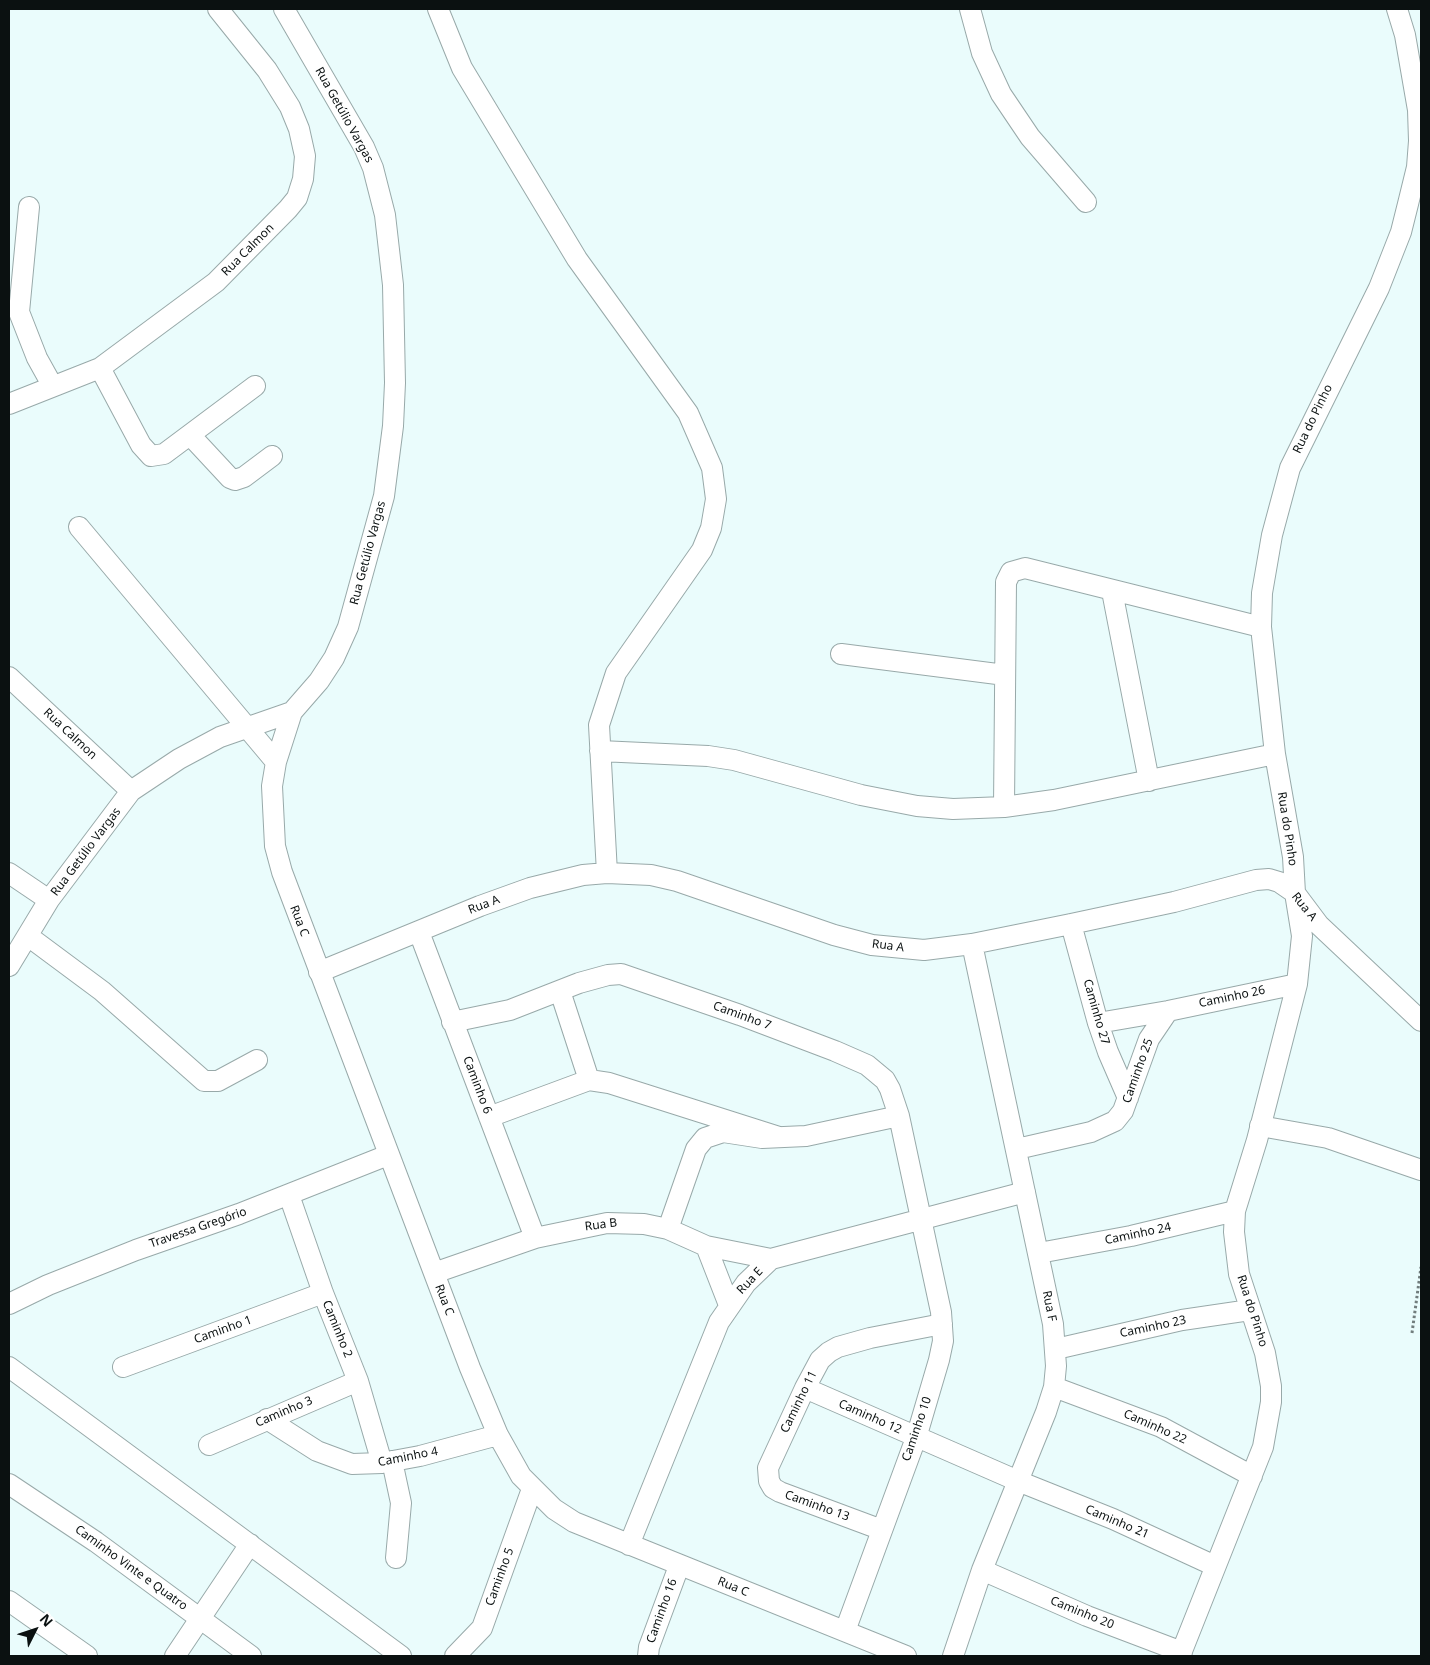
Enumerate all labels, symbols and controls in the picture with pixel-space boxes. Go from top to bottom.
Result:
street label: Rua Getúlio Vargas [312,65,376,165]
street label: Rua Calmon [219,221,277,279]
street label: Rua do Pinho [1290,382,1336,456]
street label: Rua Getúlio Vargas [347,499,389,607]
street label: Rua Calmon [40,706,100,762]
street label: Rua do Pinho [1274,791,1300,867]
street label: Rua Getúlio Vargas [48,805,124,899]
street label: Rua A [1288,890,1320,924]
street label: Rua A [466,892,502,918]
street label: Rua C [286,903,312,939]
street label: Rua A [871,937,905,955]
street label: Caminho 27 [1080,978,1112,1046]
street label: Caminho 26 [1197,983,1267,1011]
street label: Caminho 7 [711,999,773,1033]
street label: Caminho 25 [1120,1037,1156,1105]
street label: Caminho 6 [459,1054,495,1116]
street label: Travessa Gregório [147,1205,249,1251]
street label: Rua B [584,1216,618,1234]
street label: Caminho 24 [1103,1220,1173,1248]
street label: Rua E [734,1265,766,1297]
street label: Rua do Pinho [1234,1273,1270,1349]
street label: Rua C [431,1282,457,1318]
street label: Rua F [1039,1289,1059,1323]
street label: Caminho 2 [319,1298,355,1360]
street label: Caminho 1 [192,1313,254,1347]
street label: Caminho 23 [1118,1313,1188,1341]
street label: Caminho 11 [778,1368,820,1436]
street label: Caminho 3 [253,1394,315,1430]
street label: Caminho 10 [899,1395,935,1463]
street label: Caminho 12 [836,1397,904,1437]
street label: Caminho 22 [1121,1407,1189,1447]
street label: Caminho 4 [377,1444,439,1470]
street label: Caminho 13 [783,1488,851,1524]
street label: Caminho 21 [1083,1502,1151,1542]
street label: Caminho Vinte e Quatro [72,1522,190,1614]
street label: Caminho 5 [483,1546,517,1608]
street label: Rua C [715,1574,751,1600]
street label: Caminho 16 [644,1577,680,1645]
street label: Caminho 20 [1048,1594,1116,1632]
north arrow [10,1605,60,1655]
text: N [36,1609,58,1630]

